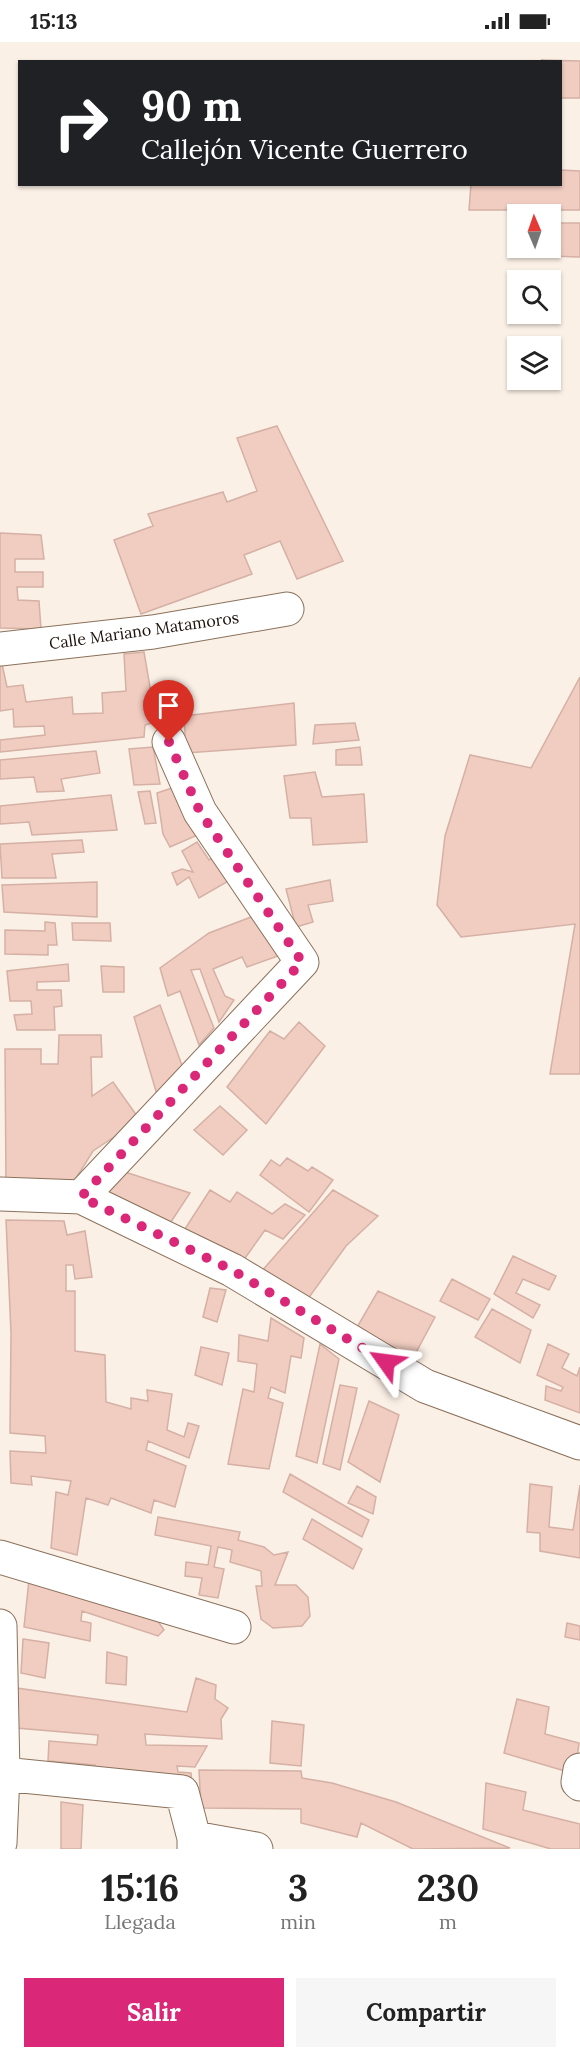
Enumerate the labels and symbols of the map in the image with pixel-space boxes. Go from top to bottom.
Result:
north arrow [507,204,561,258]
street label: Calle Mariano Matamoros [48,607,240,653]
pin [143,680,194,742]
position arrow [354,1330,418,1394]

